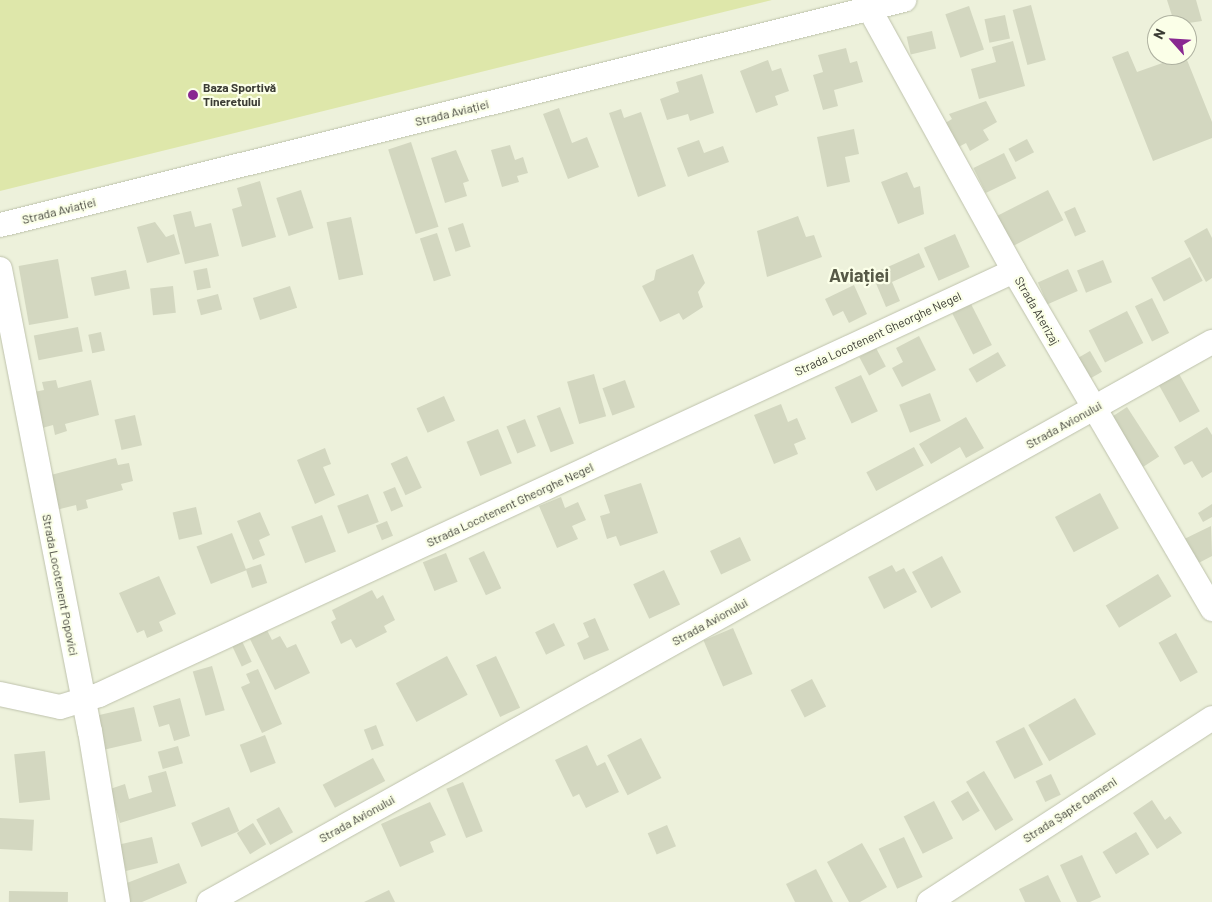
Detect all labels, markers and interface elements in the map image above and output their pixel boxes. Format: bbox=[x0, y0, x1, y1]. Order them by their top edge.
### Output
north arrow bbox=[1147, 15, 1197, 65]
text: N bbox=[1149, 26, 1169, 42]
place label: Baza Sportivă Tineretului bbox=[203, 81, 276, 109]
marker: Baza Sportivă Tineretului bbox=[187, 89, 199, 101]
street label: Strada Aviației bbox=[414, 97, 490, 129]
street label: Strada Aviației bbox=[21, 195, 97, 227]
district label: Aviației bbox=[829, 264, 889, 286]
street label: Strada Aterizaj bbox=[1012, 274, 1062, 348]
street label: Strada Locotenent Gheorghe Negel bbox=[792, 289, 964, 379]
street label: Strada Avionului bbox=[1024, 398, 1104, 452]
street label: Strada Locotenent Gheorghe Negel bbox=[424, 460, 596, 550]
street label: Strada Locotenent Popovici bbox=[39, 513, 81, 657]
street label: Strada Avionului bbox=[670, 595, 750, 649]
street label: Strada Șapte Oameni bbox=[1020, 774, 1120, 846]
street label: Strada Avionului bbox=[317, 792, 397, 846]

